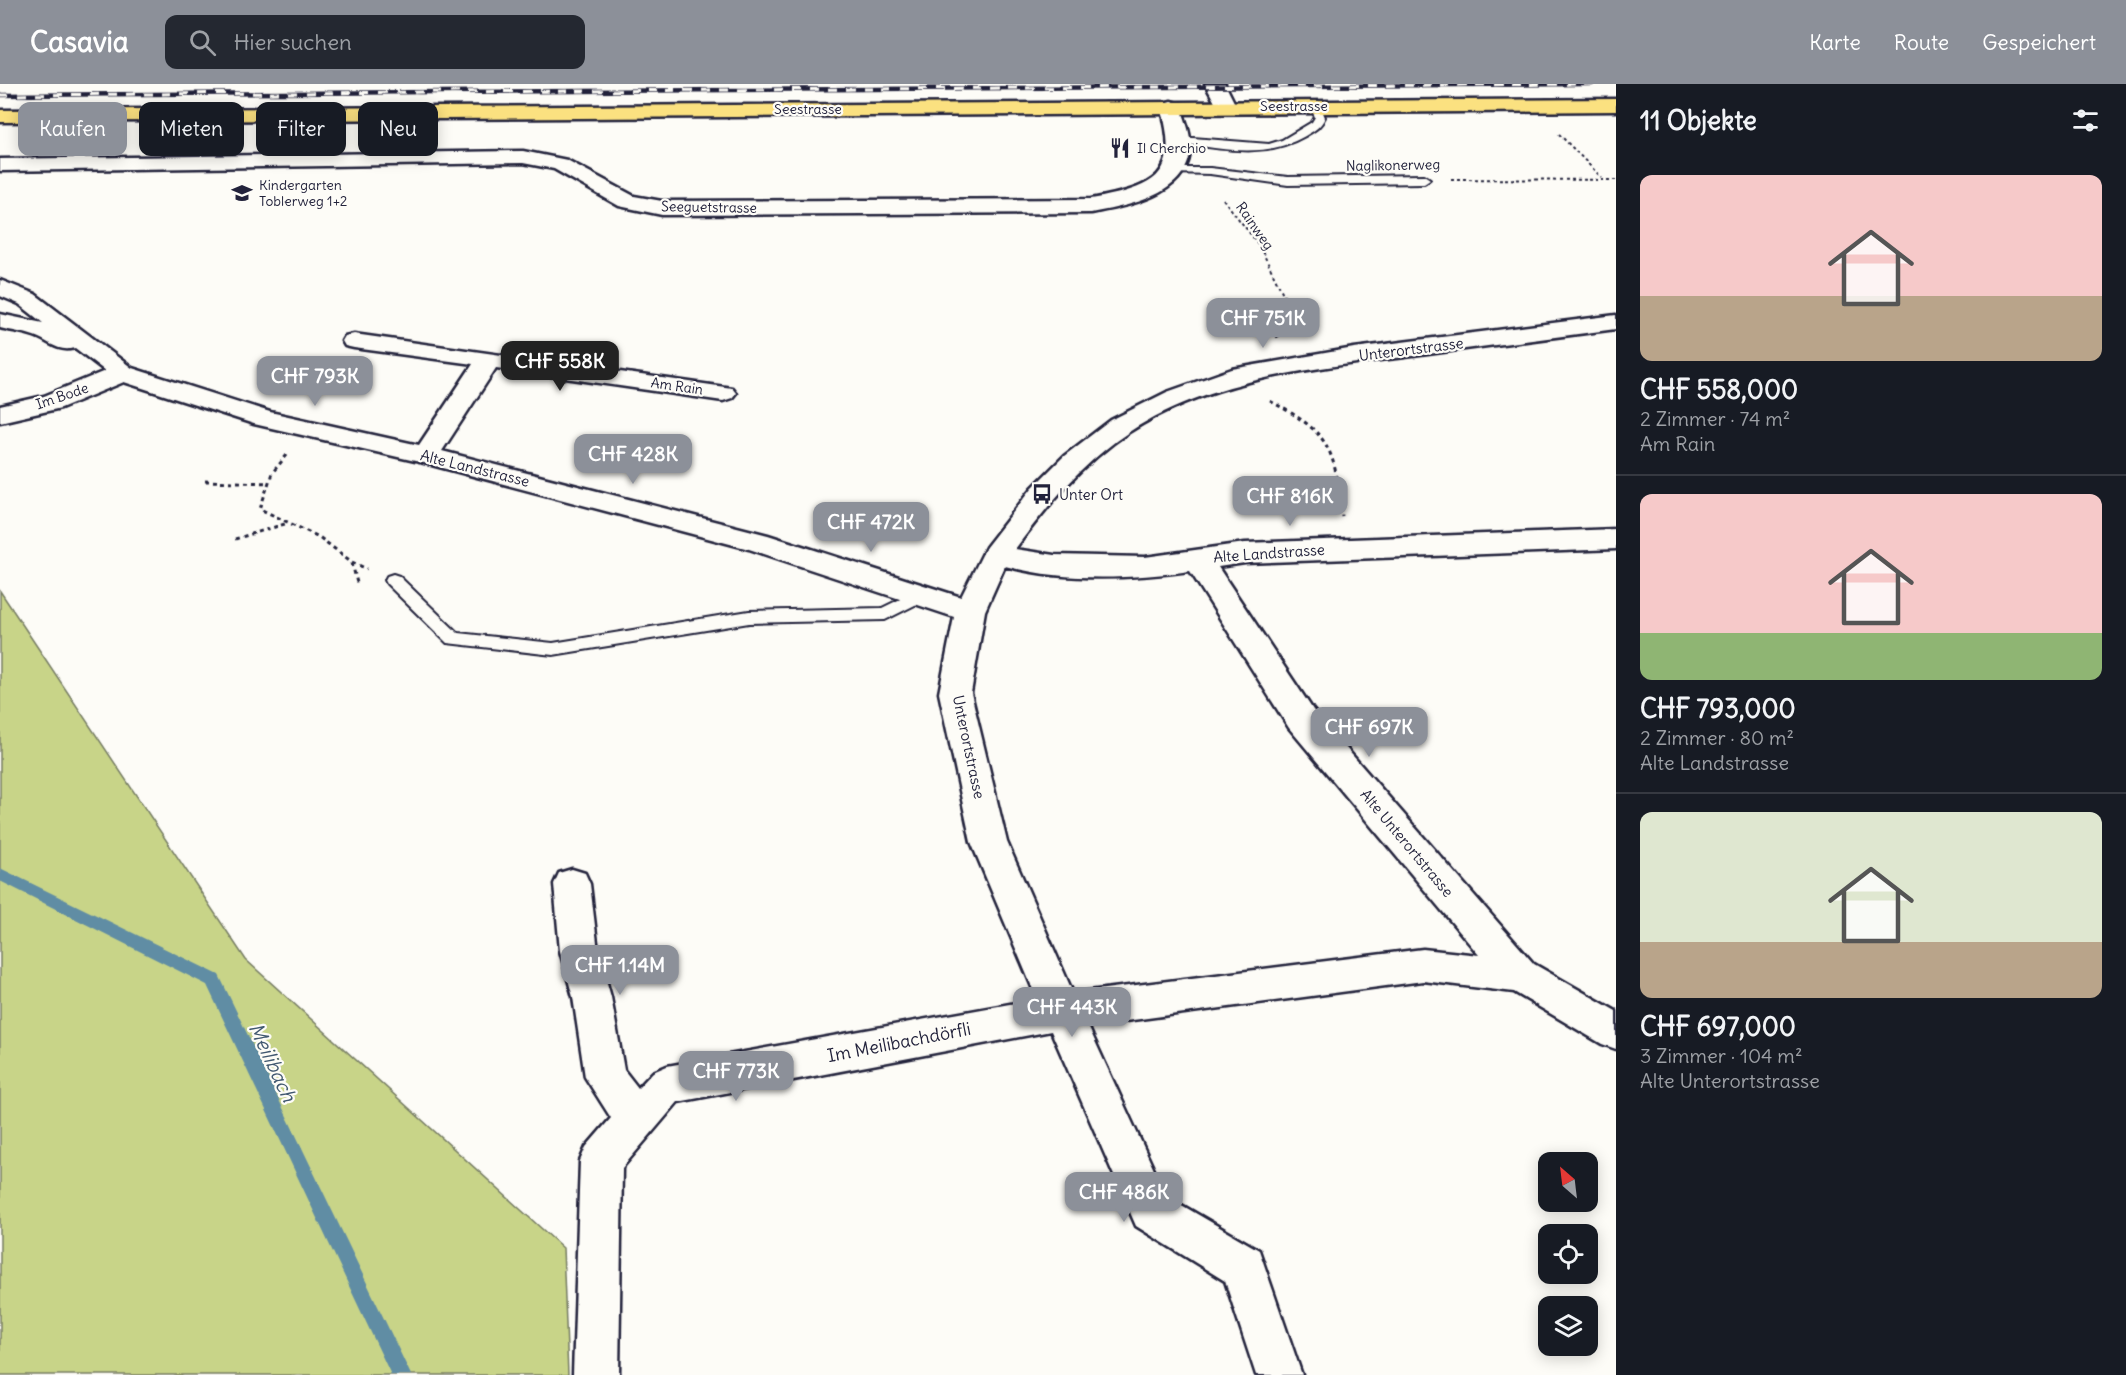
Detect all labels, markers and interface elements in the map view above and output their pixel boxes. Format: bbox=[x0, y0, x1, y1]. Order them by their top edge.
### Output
search box bbox=[165, 15, 585, 69]
text: Casavia bbox=[30, 24, 129, 60]
icon: search bbox=[186, 26, 219, 59]
text: Hier suchen bbox=[234, 28, 352, 56]
text: Karte bbox=[1809, 29, 1861, 56]
text: Route bbox=[1894, 29, 1949, 56]
text: Gespeichert bbox=[1982, 29, 2096, 56]
street label: Seestrasse bbox=[1260, 97, 1328, 115]
street label: Seestrasse bbox=[774, 100, 842, 118]
chip: Kaufen bbox=[18, 102, 127, 156]
chip: Mieten bbox=[139, 102, 244, 156]
chip: Filter bbox=[256, 102, 346, 156]
chip: Neu bbox=[358, 102, 438, 156]
text: 11 Objekte bbox=[1640, 104, 1757, 137]
icon: filters bbox=[2069, 104, 2102, 137]
restaurant icon: Il Cherchio bbox=[1108, 136, 1132, 160]
place label: Il Cherchio bbox=[1137, 139, 1206, 157]
street label: Naglikonerweg bbox=[1346, 155, 1440, 175]
place label: Kindergarten Toblerweg 1+2 bbox=[259, 176, 348, 210]
school or university icon: Kindergarten Toblerweg 1+2 bbox=[230, 181, 254, 205]
street label: Seeguetstrasse bbox=[661, 197, 757, 217]
street label: Rainweg bbox=[1232, 199, 1278, 253]
icon: home bbox=[1817, 214, 1925, 322]
pin: CHF 751K bbox=[1201, 298, 1325, 349]
text: CHF 751K bbox=[1220, 305, 1306, 330]
street label: Unterortstrasse bbox=[1358, 333, 1464, 365]
pin: CHF 558K bbox=[498, 341, 622, 392]
text: CHF 558K bbox=[515, 348, 605, 373]
pin: CHF 793K bbox=[253, 356, 377, 407]
text: CHF 793K bbox=[271, 363, 359, 388]
street label: Am Rain bbox=[650, 373, 704, 399]
text: CHF 558,000 bbox=[1640, 373, 1798, 406]
street label: Im Bode bbox=[33, 379, 91, 413]
text: 2 Zimmer · 74 m² bbox=[1640, 406, 1790, 431]
text: Am Rain bbox=[1640, 431, 1715, 456]
pin: CHF 428K bbox=[571, 434, 695, 485]
text: CHF 428K bbox=[588, 441, 678, 466]
street label: Alte Landstrasse bbox=[418, 445, 532, 491]
pin: CHF 816K bbox=[1228, 476, 1352, 527]
bus stop icon: Unter Ort bbox=[1030, 482, 1054, 506]
text: CHF 816K bbox=[1247, 483, 1333, 508]
place label: Unter Ort bbox=[1059, 485, 1123, 504]
pin: CHF 472K bbox=[809, 502, 933, 553]
text: CHF 472K bbox=[827, 509, 915, 534]
icon: home bbox=[1817, 533, 1925, 641]
street label: Alte Landstrasse bbox=[1213, 540, 1325, 566]
text: CHF 793,000 bbox=[1640, 692, 1796, 725]
street label: Unterortstrasse bbox=[949, 693, 989, 801]
pin: CHF 697K bbox=[1307, 707, 1431, 758]
text: CHF 697K bbox=[1325, 714, 1413, 739]
text: 2 Zimmer · 80 m² bbox=[1640, 725, 1794, 750]
text: Alte Landstrasse bbox=[1640, 750, 1789, 775]
street label: Alte Unterortstrasse bbox=[1356, 785, 1458, 901]
icon: home bbox=[1817, 851, 1925, 959]
pin: CHF 1.14M bbox=[551, 945, 689, 996]
text: CHF 1.14M bbox=[575, 952, 665, 977]
pin: CHF 443K bbox=[1010, 987, 1134, 1038]
text: CHF 443K bbox=[1027, 994, 1117, 1019]
text: CHF 697,000 bbox=[1640, 1010, 1796, 1043]
street label: Im Meilibachdörfli bbox=[825, 1017, 973, 1067]
water label: Meilibach bbox=[244, 1018, 302, 1106]
text: 3 Zimmer · 104 m² bbox=[1640, 1043, 1802, 1068]
pin: CHF 773K bbox=[674, 1051, 798, 1102]
text: CHF 773K bbox=[693, 1058, 779, 1083]
text: Alte Unterortstrasse bbox=[1640, 1068, 1820, 1093]
north arrow bbox=[1538, 1152, 1598, 1212]
map controls bbox=[1538, 1152, 1598, 1356]
pin: CHF 486K bbox=[1062, 1172, 1186, 1223]
text: CHF 486K bbox=[1079, 1179, 1169, 1204]
button: locate bbox=[1538, 1224, 1598, 1284]
button: layers bbox=[1538, 1296, 1598, 1356]

